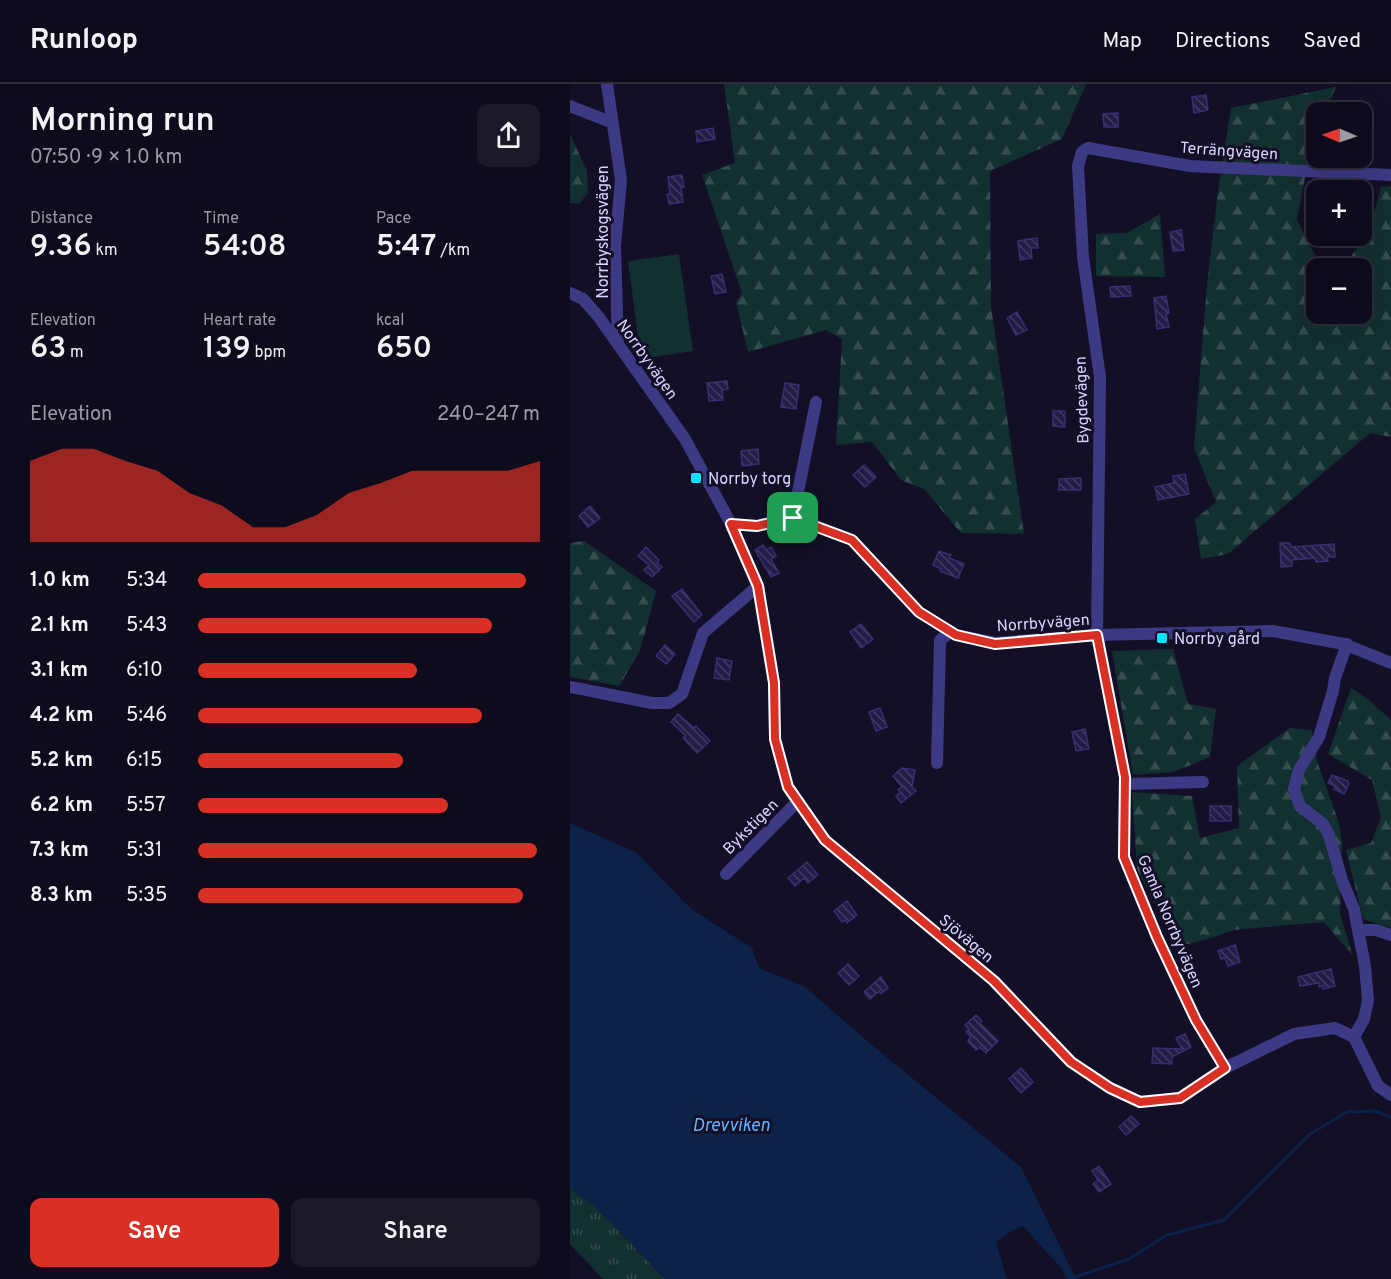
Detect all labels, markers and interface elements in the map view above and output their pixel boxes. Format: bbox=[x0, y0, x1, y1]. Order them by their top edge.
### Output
text: Runloop bbox=[30, 23, 138, 59]
text: Map bbox=[1102, 28, 1142, 55]
text: Directions bbox=[1175, 28, 1270, 55]
text: Saved bbox=[1303, 28, 1361, 55]
text: Morning run bbox=[30, 101, 215, 143]
north arrow bbox=[1306, 102, 1372, 168]
map controls bbox=[1306, 102, 1372, 324]
button: share bbox=[477, 104, 540, 167]
street label: Terrängvägen bbox=[1179, 139, 1279, 165]
text: 07:50 · 9 × 1.0 km bbox=[30, 145, 182, 171]
street label: Norrbyskogsvägen bbox=[594, 165, 614, 299]
button: + bbox=[1306, 180, 1372, 246]
text: Distance bbox=[30, 209, 93, 229]
text: Time bbox=[203, 209, 239, 229]
text: Pace bbox=[376, 209, 411, 229]
text: 9.36 bbox=[30, 229, 92, 266]
text: 54:08 bbox=[203, 229, 286, 266]
text: 5:47 bbox=[376, 229, 436, 266]
text: km bbox=[92, 241, 118, 261]
text: /km bbox=[436, 241, 470, 261]
button: − bbox=[1306, 258, 1372, 324]
text: Elevation bbox=[30, 311, 96, 331]
text: Heart rate bbox=[203, 311, 276, 331]
text: kcal bbox=[376, 311, 404, 331]
street label: Norrbyvägen bbox=[611, 316, 681, 404]
text: 63 bbox=[30, 331, 66, 368]
text: 139 bbox=[203, 331, 251, 368]
text: 650 bbox=[376, 331, 432, 368]
text: m bbox=[66, 343, 84, 363]
text: bpm bbox=[251, 343, 286, 363]
street label: Bygdevägen bbox=[1071, 356, 1095, 444]
text: Elevation bbox=[30, 402, 112, 428]
text: 240–247 m bbox=[437, 402, 540, 428]
place label: Norrby torg bbox=[708, 470, 791, 490]
marker: Norrby torg bbox=[689, 471, 703, 485]
pin bbox=[767, 492, 818, 543]
icon: arrive bbox=[776, 501, 809, 534]
text: 1.0 km bbox=[30, 568, 90, 594]
text: 5:34 bbox=[126, 568, 167, 594]
street label: Norrbyvägen bbox=[996, 611, 1090, 637]
text: 2.1 km bbox=[30, 613, 89, 639]
text: 5:43 bbox=[126, 613, 167, 639]
place label: Norrby gård bbox=[1174, 630, 1260, 650]
marker: Norrby gård bbox=[1155, 631, 1169, 645]
text: 3.1 km bbox=[30, 658, 88, 684]
text: 6:10 bbox=[126, 658, 163, 684]
text: 4.2 km bbox=[30, 703, 94, 729]
text: 5:46 bbox=[126, 703, 167, 729]
text: 5.2 km bbox=[30, 748, 93, 774]
text: 6:15 bbox=[126, 748, 162, 774]
text: 6.2 km bbox=[30, 793, 93, 819]
text: 5:57 bbox=[126, 793, 166, 819]
street label: Bykstigen bbox=[719, 795, 783, 859]
text: 7.3 km bbox=[30, 838, 89, 864]
text: 5:31 bbox=[126, 838, 162, 864]
street label: Gamla Norrbyvägen bbox=[1132, 852, 1206, 991]
text: 8.3 km bbox=[30, 883, 93, 909]
text: 5:35 bbox=[126, 883, 167, 909]
street label: Sjövägen bbox=[934, 911, 997, 968]
water label: Drevviken bbox=[692, 1115, 770, 1138]
button: Save bbox=[30, 1198, 279, 1267]
button: Share bbox=[291, 1198, 540, 1267]

